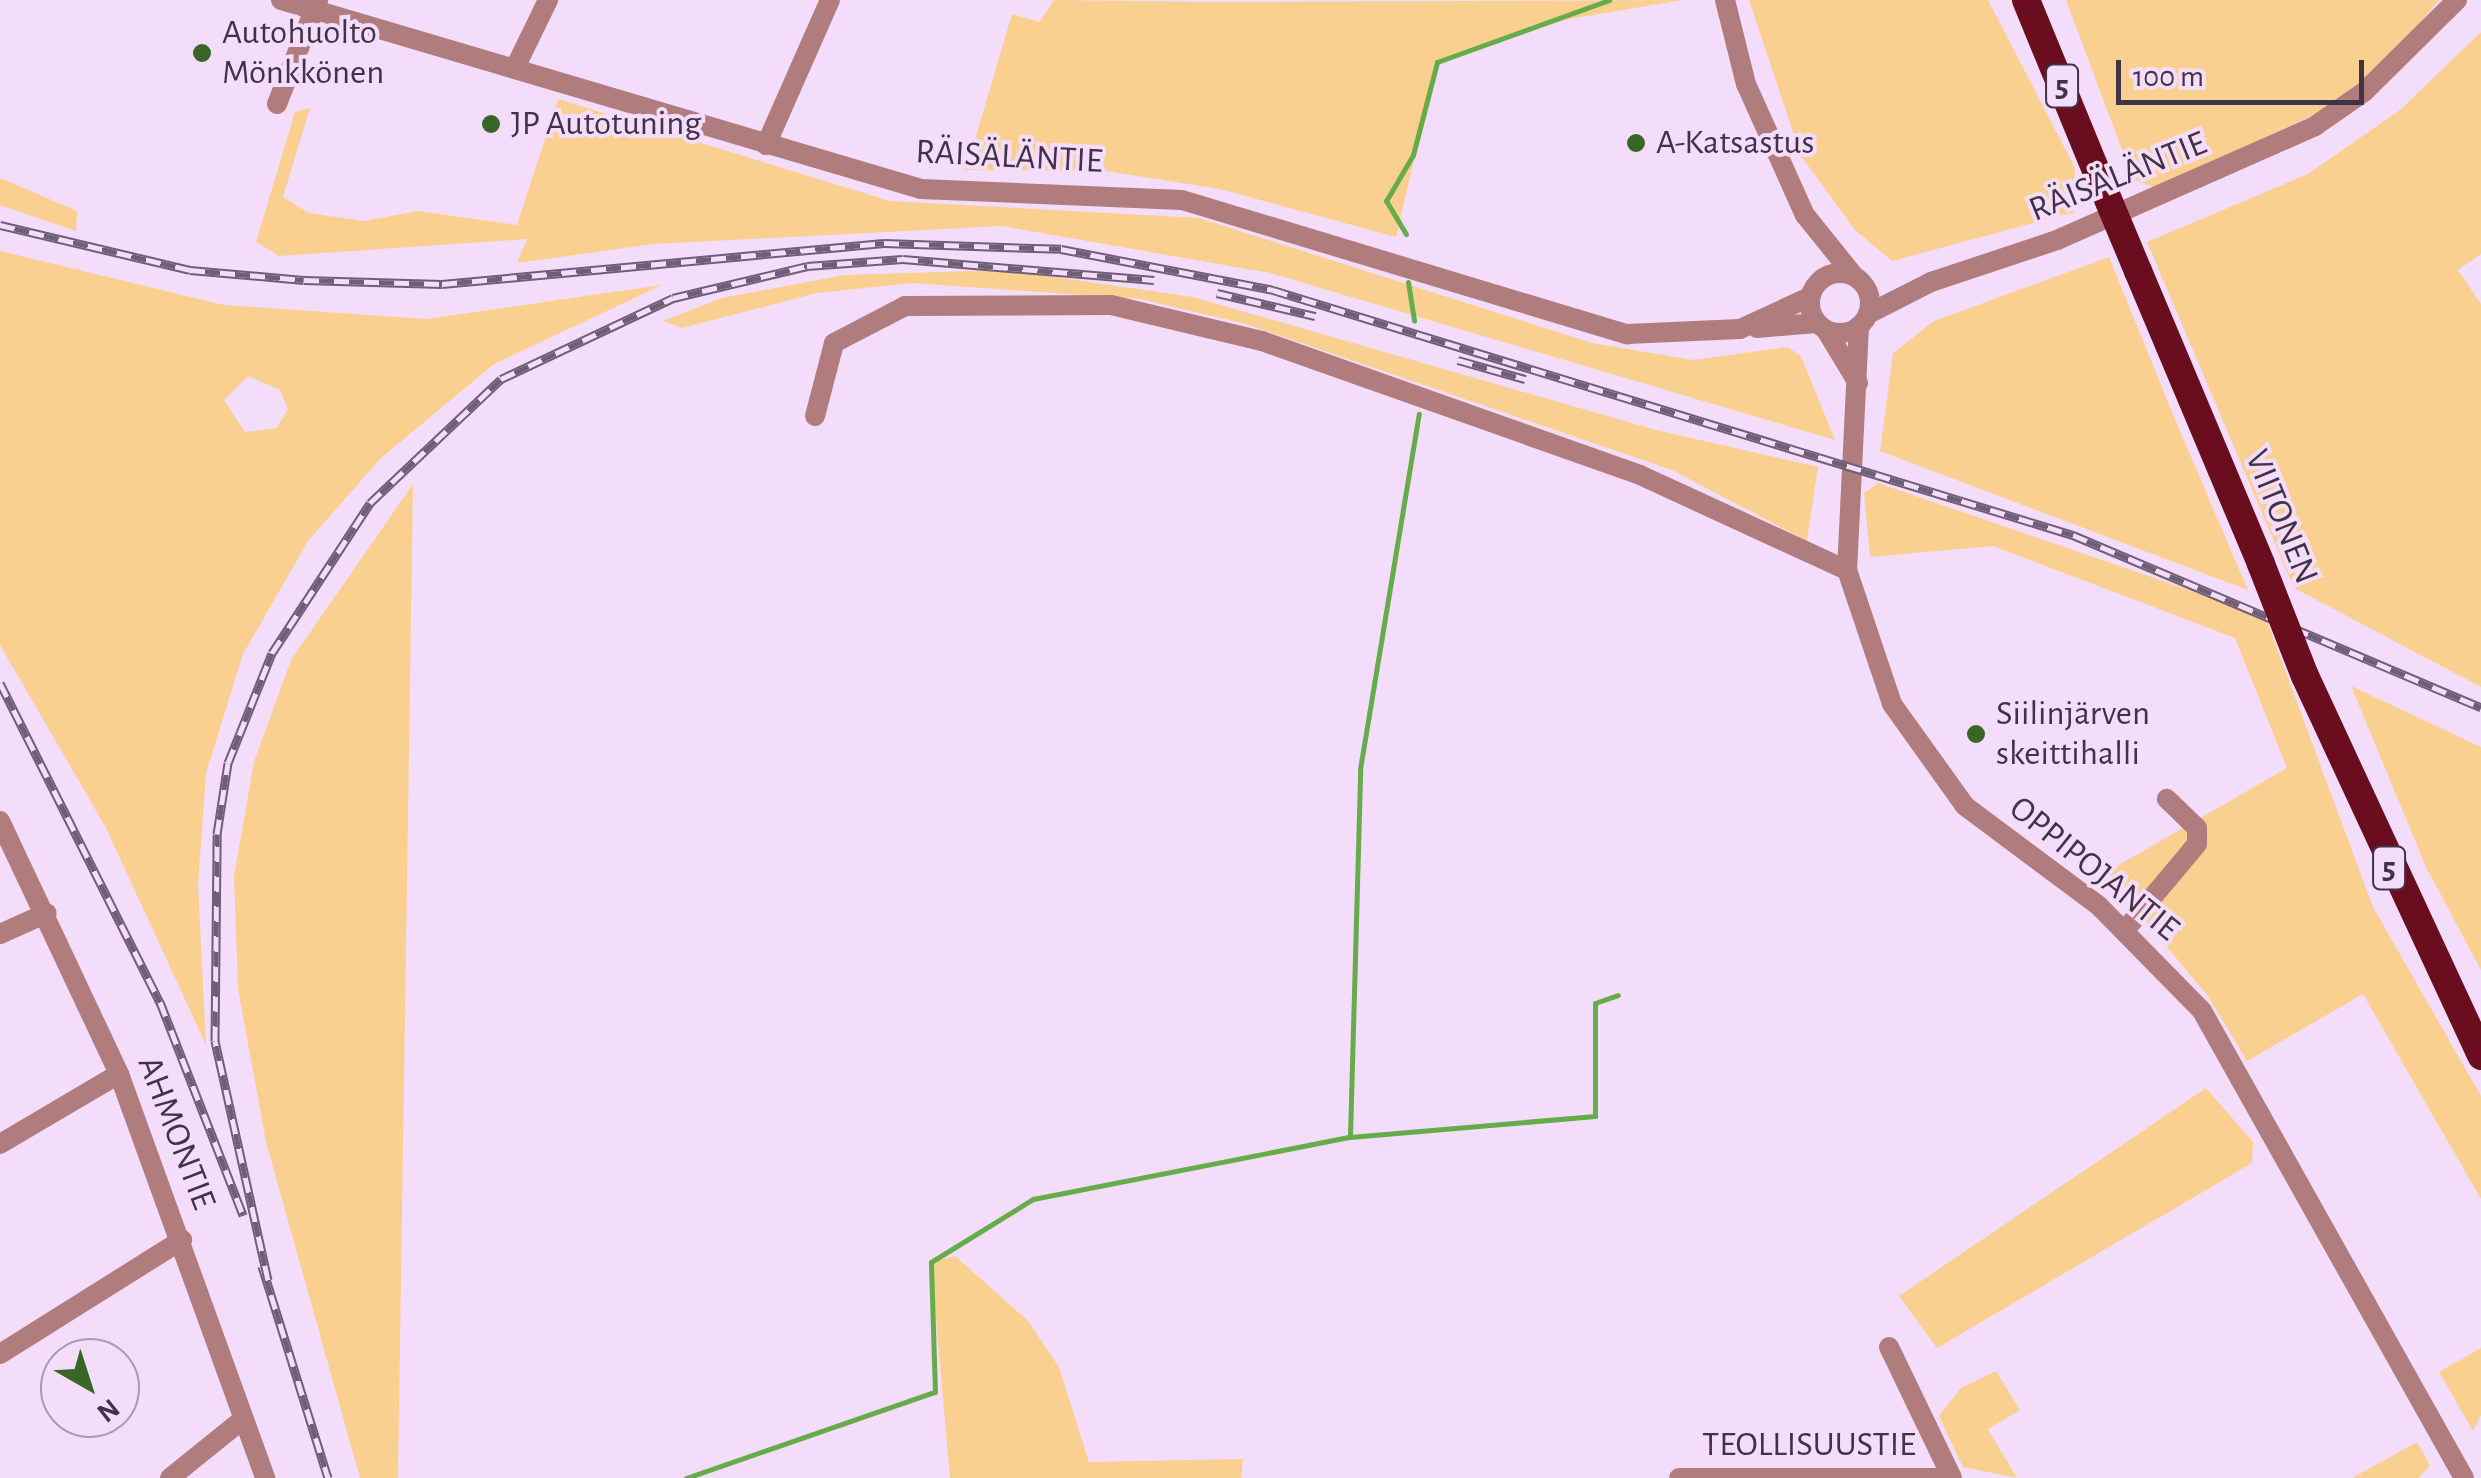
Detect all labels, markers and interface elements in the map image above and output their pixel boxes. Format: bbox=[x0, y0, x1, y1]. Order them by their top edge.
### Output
place label: Autohuolto Mönkkönen bbox=[222, 12, 384, 94]
scale bar bbox=[2121, 40, 2368, 102]
marker: Autohuolto Mönkkönen bbox=[191, 42, 213, 64]
road number: 5 bbox=[2044, 59, 2080, 113]
text: 100 m bbox=[2133, 62, 2204, 92]
place label: JP Autotuning bbox=[511, 103, 701, 145]
marker: JP Autotuning bbox=[480, 113, 502, 135]
place label: A-Katsastus bbox=[1656, 122, 1814, 164]
street label: RÄISÄLÄNTIE bbox=[2023, 122, 2213, 232]
street label: RÄISÄLÄNTIE bbox=[914, 131, 1104, 183]
marker: A-Katsastus bbox=[1625, 132, 1647, 154]
street label: VIITONEN bbox=[2235, 444, 2327, 590]
place label: Siilinjärven skeittihalli bbox=[1996, 693, 2150, 775]
marker: Siilinjärven skeittihalli bbox=[1965, 723, 1987, 745]
street label: OPPIPOJANTIE bbox=[2001, 788, 2187, 950]
road number: 5 bbox=[2372, 841, 2406, 895]
street label: AHMONTIE bbox=[128, 1050, 224, 1216]
north arrow bbox=[40, 1338, 140, 1438]
text: N bbox=[91, 1393, 124, 1427]
street label: TEOLLISUUSTIE bbox=[1702, 1424, 1916, 1466]

